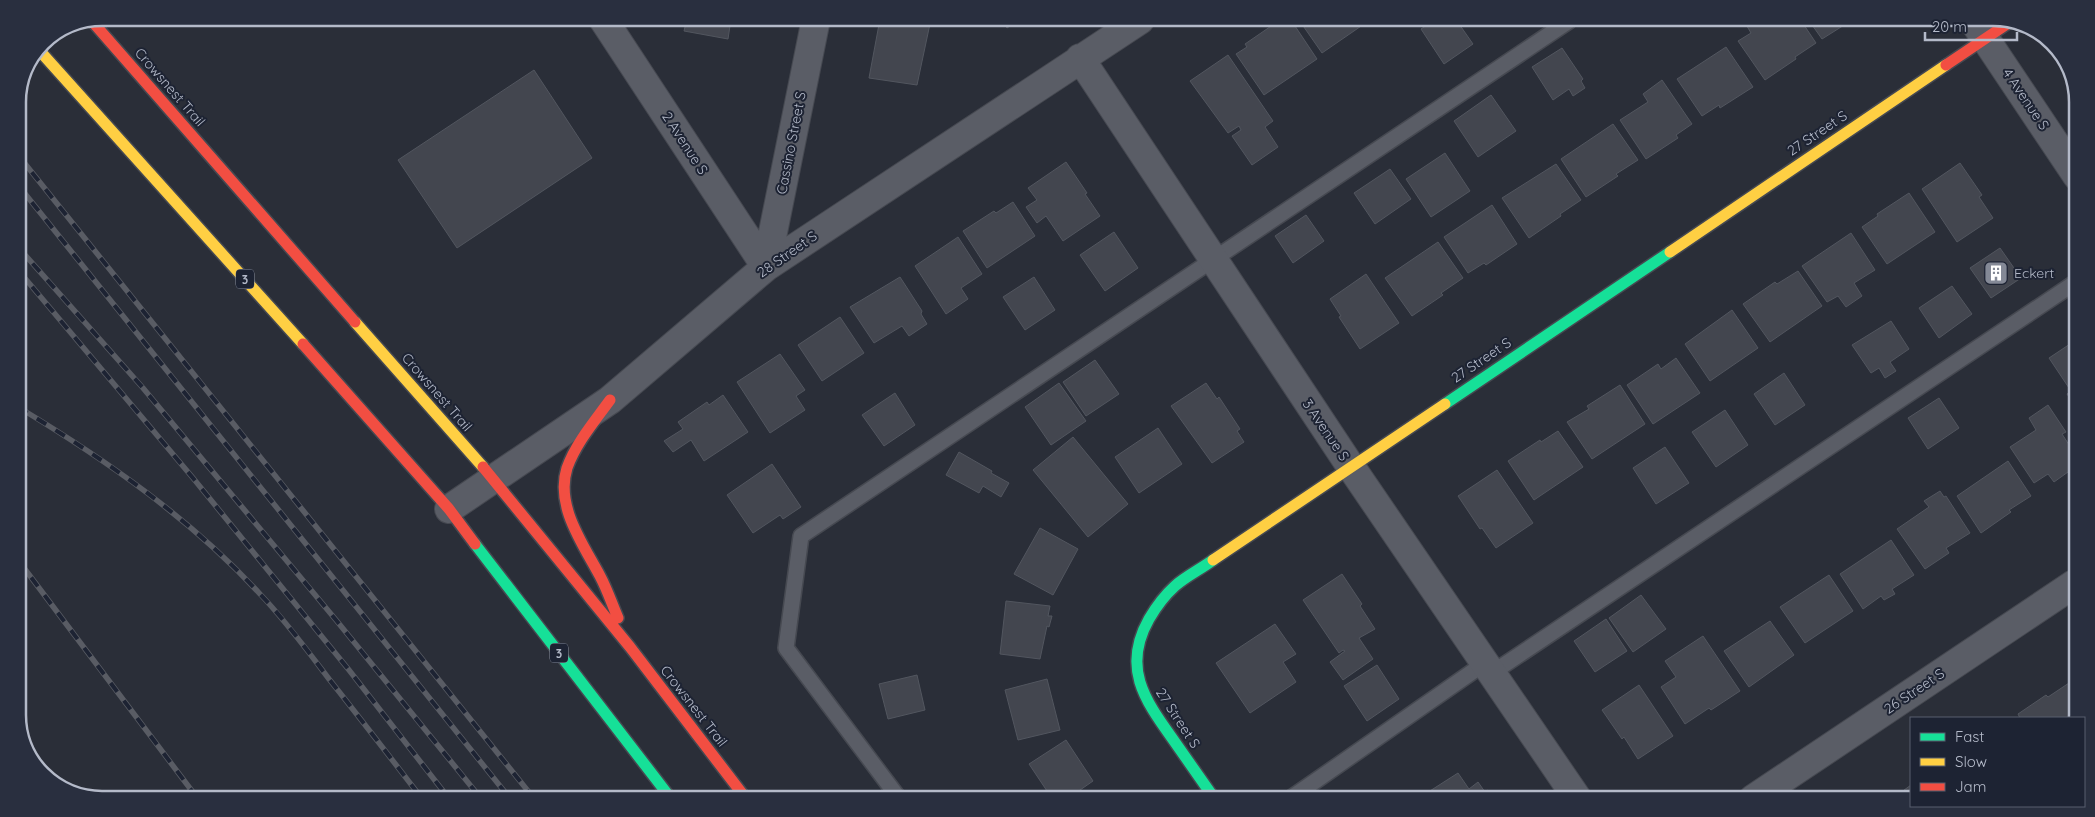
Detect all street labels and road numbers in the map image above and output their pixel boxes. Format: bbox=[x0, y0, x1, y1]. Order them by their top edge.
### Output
street label: Crowsnest Trail bbox=[131, 44, 209, 130]
street label: 4 Avenue S bbox=[1999, 65, 2053, 133]
street label: Cassino Street S bbox=[772, 90, 810, 196]
street label: 27 Street S bbox=[1784, 106, 1851, 160]
street label: 2 Avenue S bbox=[658, 108, 712, 178]
street label: 28 Street S bbox=[754, 227, 821, 281]
road number: 3 bbox=[236, 270, 254, 288]
street label: 27 Street S bbox=[1448, 333, 1515, 387]
street label: Crowsnest Trail bbox=[398, 349, 476, 435]
street label: 3 Avenue S bbox=[1299, 396, 1353, 464]
road number: 3 bbox=[550, 644, 568, 662]
street label: Crowsnest Trail bbox=[657, 662, 731, 750]
street label: 26 Street S bbox=[1880, 664, 1948, 718]
street label: 27 Street S bbox=[1152, 684, 1204, 752]

